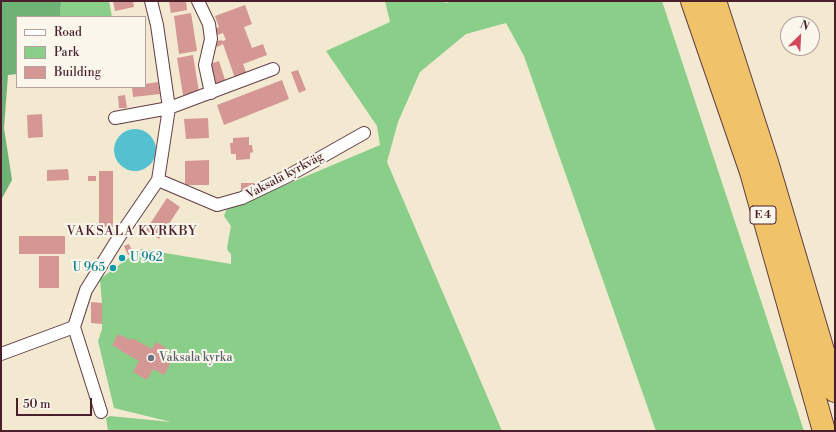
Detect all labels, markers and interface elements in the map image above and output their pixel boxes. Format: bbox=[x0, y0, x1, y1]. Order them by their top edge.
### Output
legend bbox=[16, 16, 146, 88]
north arrow bbox=[780, 16, 820, 56]
text: N bbox=[798, 18, 811, 34]
text: Road bbox=[54, 25, 82, 40]
text: Park bbox=[54, 45, 79, 60]
text: Building bbox=[54, 65, 101, 80]
street label: Vaksala kyrkväg bbox=[244, 150, 326, 202]
road number: E 4 bbox=[750, 206, 776, 224]
district label: VAKSALA KYRKBY bbox=[66, 224, 198, 240]
place label: U 962 bbox=[130, 251, 163, 265]
marker: U 962 bbox=[117, 253, 127, 263]
place label: U 965 bbox=[73, 261, 105, 275]
marker: U 965 bbox=[108, 263, 118, 273]
place label: Vaksala kyrka bbox=[159, 351, 233, 365]
marker: Vaksala kyrka bbox=[146, 353, 156, 363]
scale bar bbox=[18, 390, 94, 416]
text: 50 m bbox=[23, 397, 51, 412]

